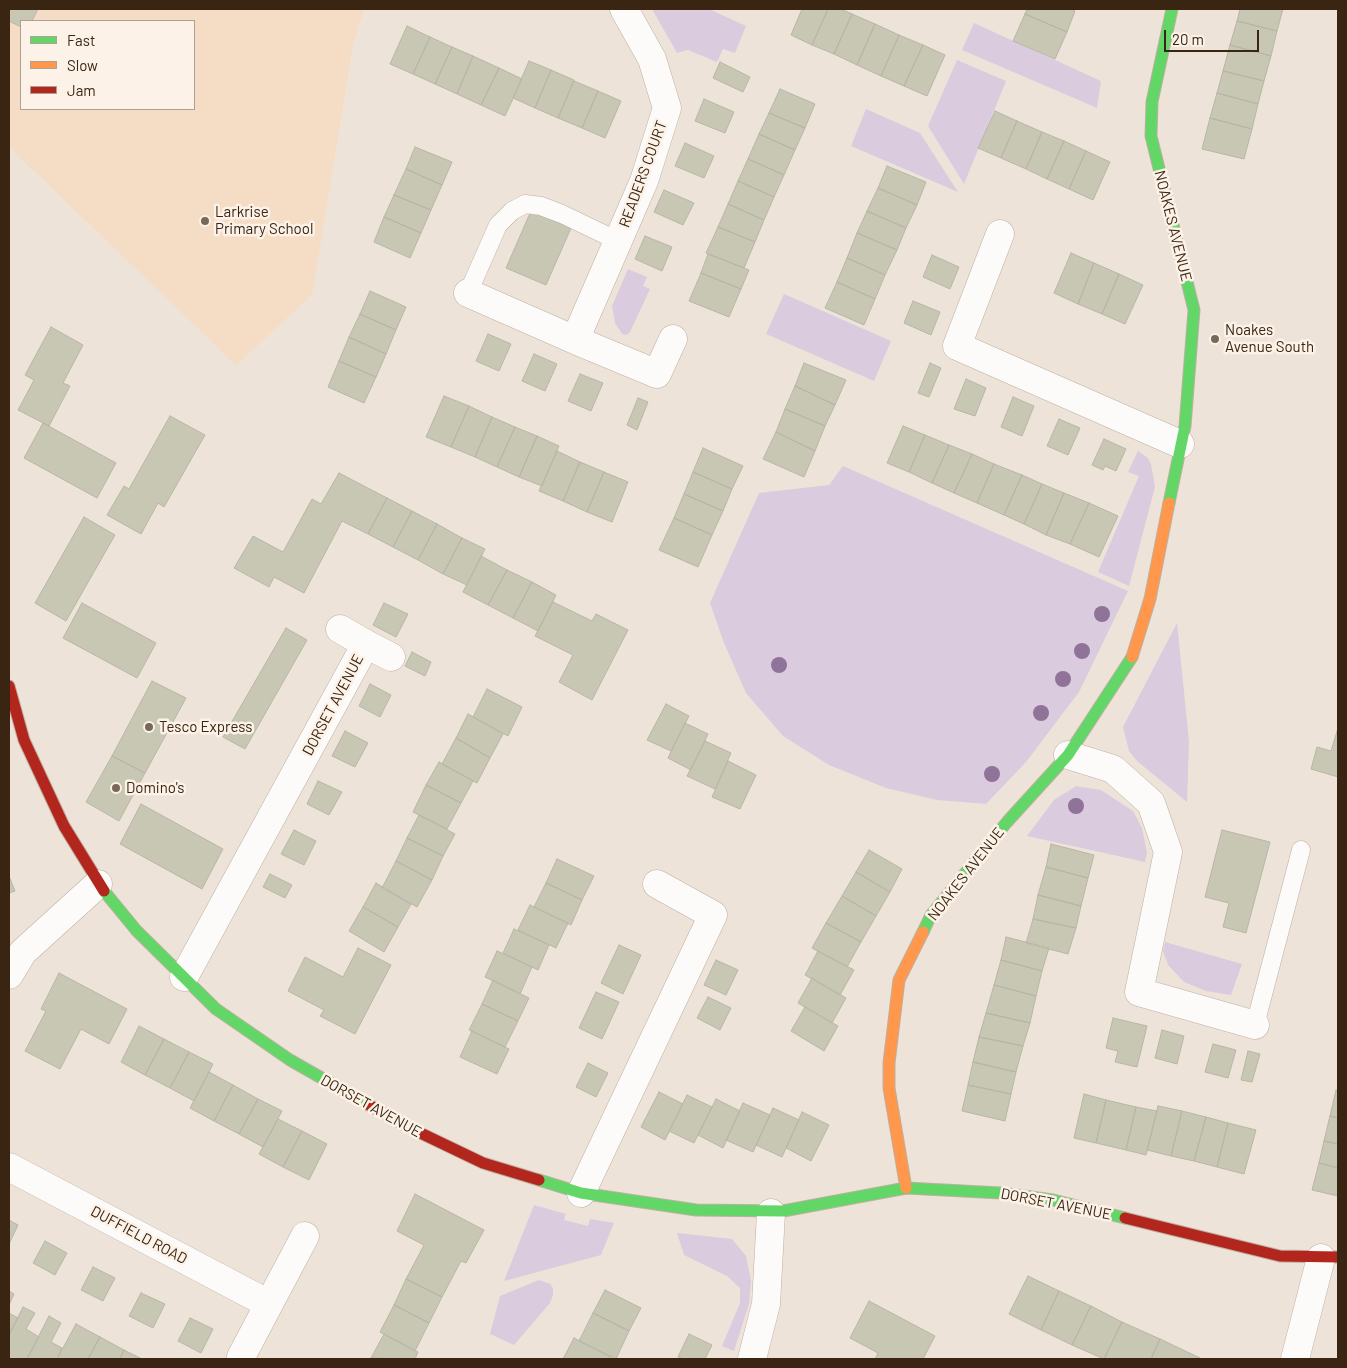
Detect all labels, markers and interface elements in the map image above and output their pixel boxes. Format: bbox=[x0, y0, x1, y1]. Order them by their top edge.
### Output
legend bbox=[20, 20, 195, 110]
scale bar bbox=[1167, 20, 1262, 52]
text: 20 m bbox=[1172, 30, 1204, 48]
text: Fast bbox=[67, 31, 95, 49]
text: Slow bbox=[67, 56, 98, 74]
text: Jam bbox=[67, 81, 96, 99]
street label: READERS COURT bbox=[615, 118, 671, 230]
street label: NOAKES AVENUE bbox=[1151, 169, 1195, 283]
place label: Larkrise Primary School bbox=[215, 203, 313, 238]
marker: Larkrise Primary School bbox=[199, 215, 211, 227]
place label: Noakes Avenue South bbox=[1225, 321, 1314, 356]
marker: Noakes Avenue South bbox=[1209, 333, 1221, 345]
street label: DORSET AVENUE bbox=[299, 651, 367, 759]
place label: Tesco Express bbox=[159, 718, 252, 736]
marker: Tesco Express bbox=[143, 721, 155, 733]
place label: Domino's bbox=[126, 779, 184, 797]
marker: Domino's bbox=[110, 782, 122, 794]
street label: NOAKES AVENUE bbox=[924, 824, 1008, 924]
street label: DORSET AVENUE bbox=[318, 1071, 424, 1141]
street label: DORSET AVENUE bbox=[999, 1184, 1113, 1224]
street label: DUFFIELD ROAD bbox=[88, 1202, 190, 1268]

